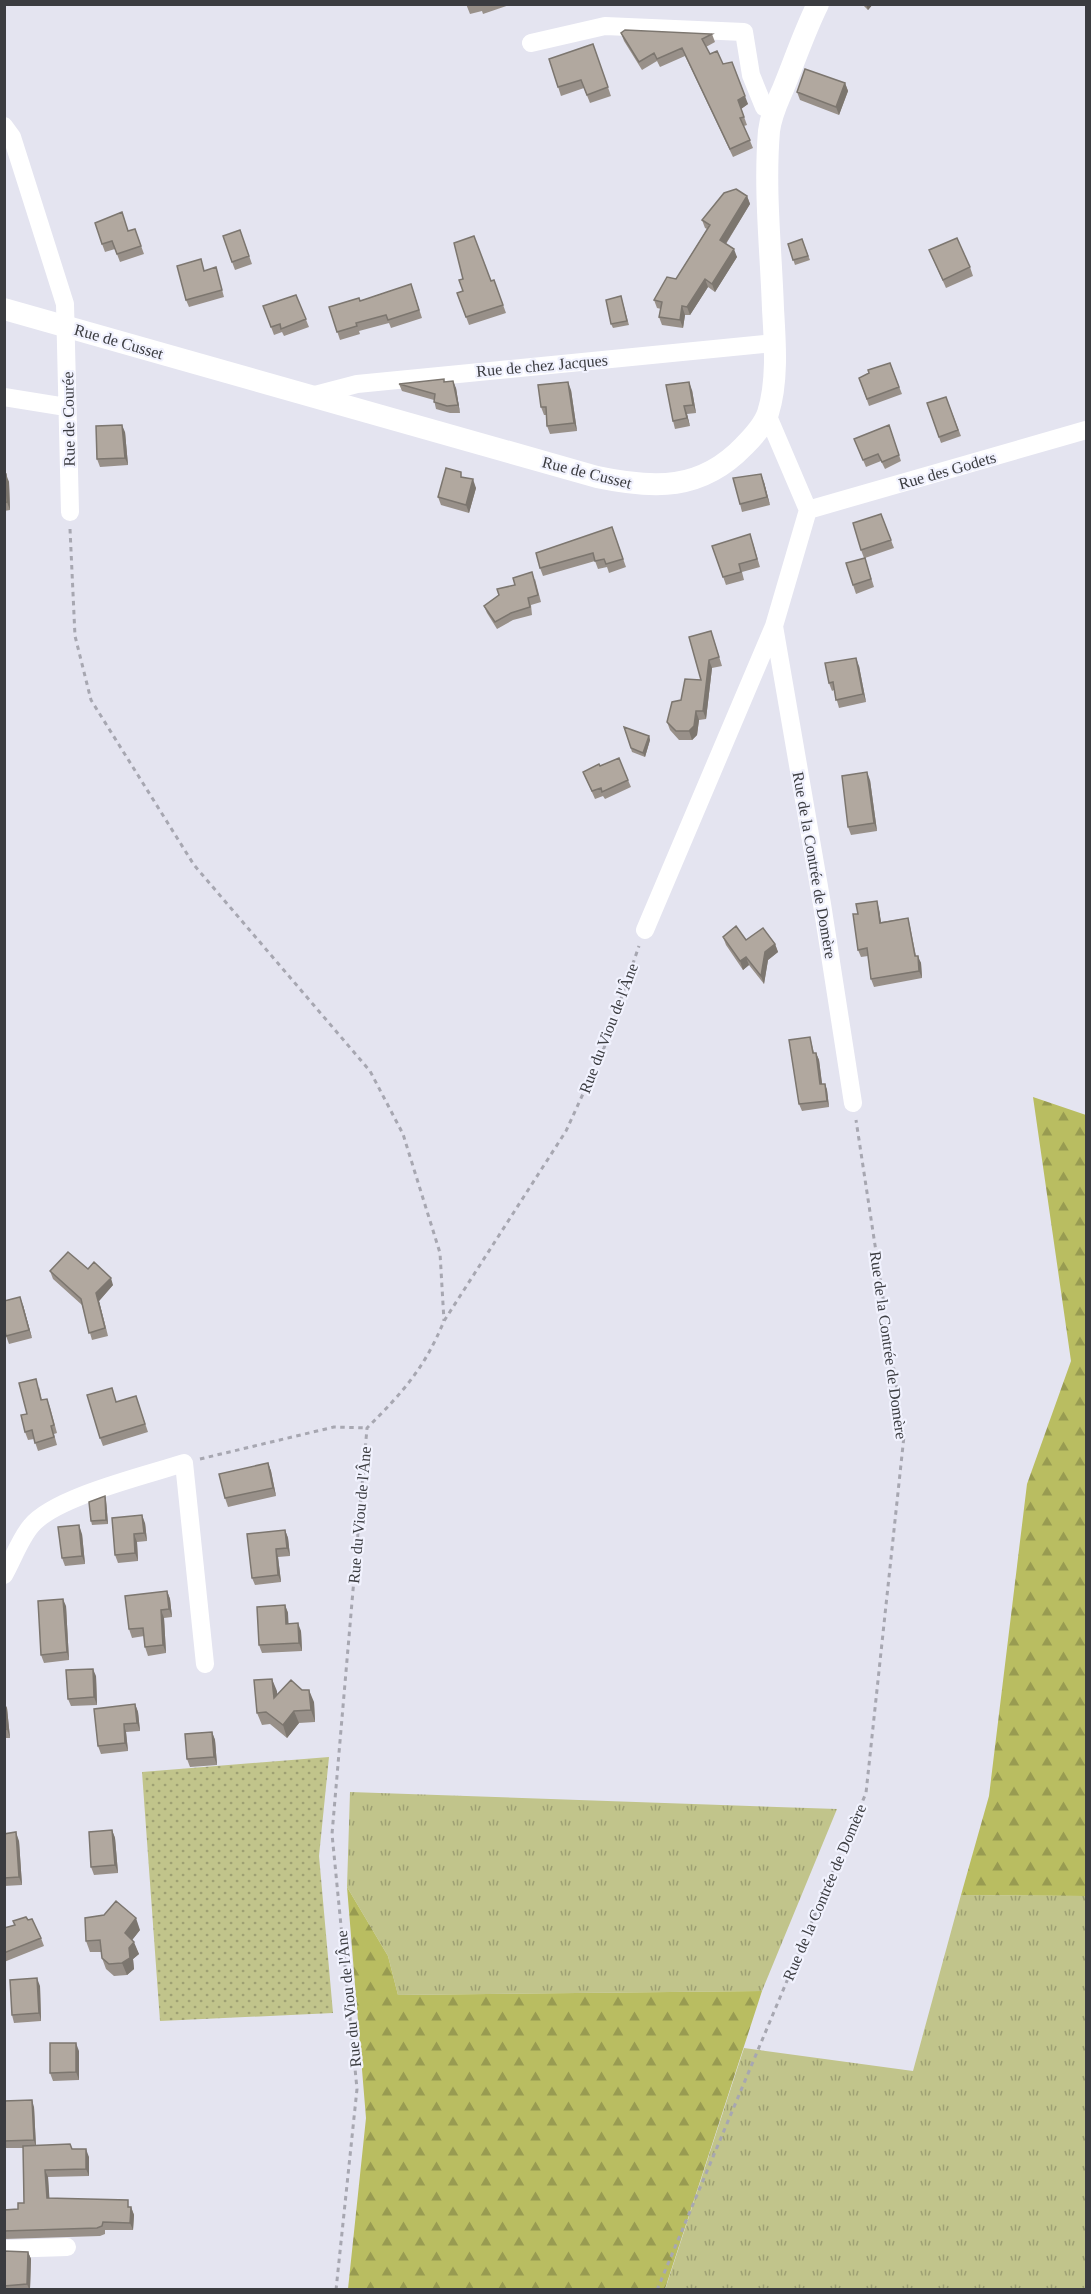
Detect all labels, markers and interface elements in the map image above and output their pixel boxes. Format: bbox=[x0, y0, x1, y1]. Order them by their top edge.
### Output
street label: Rue de Cusset bbox=[73, 321, 166, 362]
street label: Rue de chez Jacques bbox=[476, 351, 609, 381]
street label: Rue de Courée bbox=[59, 371, 78, 467]
street label: Rue des Godets bbox=[897, 448, 998, 492]
street label: Rue de Cusset bbox=[540, 453, 634, 492]
street label: Rue de la Contrée de Domère bbox=[790, 770, 839, 960]
street label: Rue du Viou de l'Âne bbox=[575, 961, 641, 1095]
street label: Rue de la Contrée de Domère bbox=[867, 1250, 910, 1440]
street label: Rue du Viou de l'Âne bbox=[344, 1446, 374, 1584]
street label: Rue de la Contrée de Domère bbox=[780, 1802, 869, 1983]
street label: Rue du Viou de l'Âne bbox=[332, 1930, 364, 2068]

